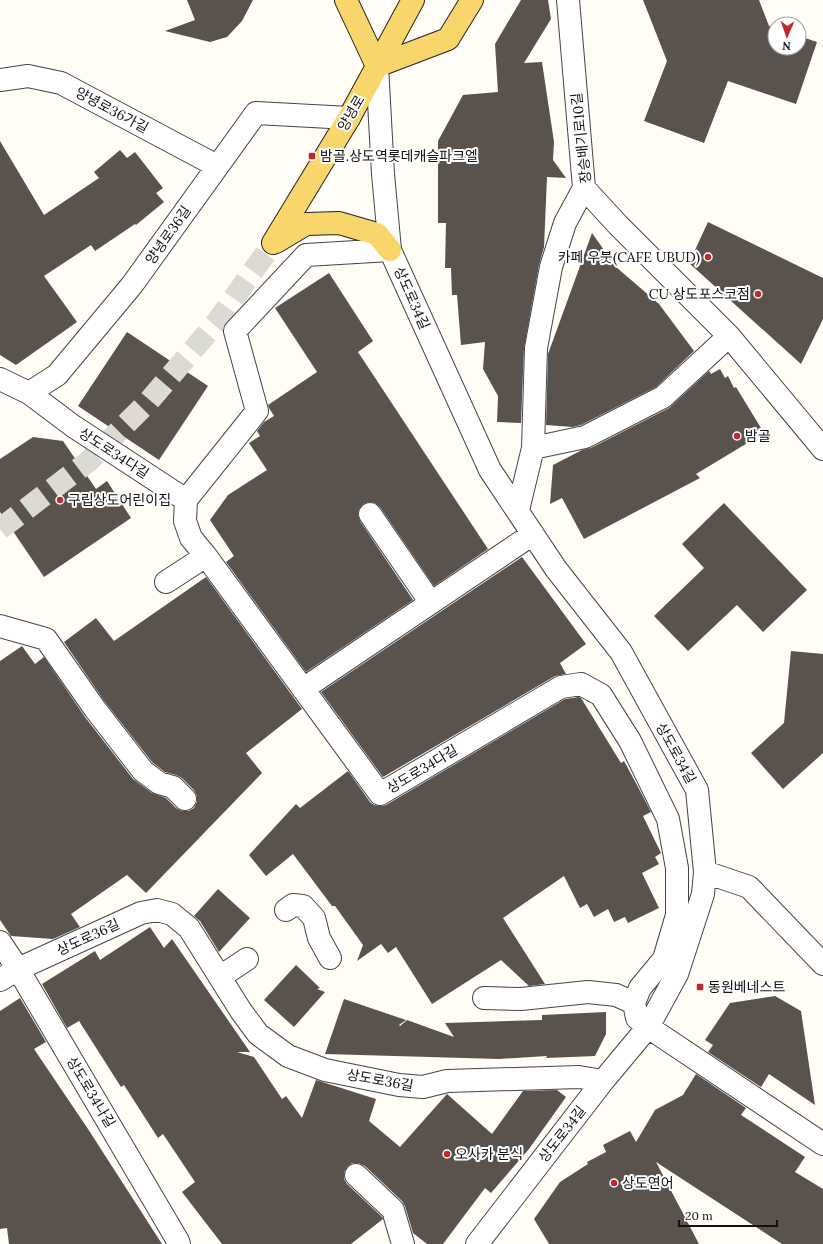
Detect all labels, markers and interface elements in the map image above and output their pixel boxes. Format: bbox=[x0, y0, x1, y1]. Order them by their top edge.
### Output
north arrow bbox=[767, 16, 807, 56]
text: N bbox=[782, 39, 791, 53]
street label: 양녕로36가길 bbox=[72, 83, 152, 137]
street label: 양녕로 bbox=[334, 92, 369, 134]
street label: 장승배기로10길 bbox=[567, 92, 595, 184]
place label: 밤골.상도역롯데캐슬파크엘 bbox=[320, 147, 478, 165]
marker: 밤골.상도역롯데캐슬파크엘 bbox=[307, 151, 317, 161]
street label: 양녕로36길 bbox=[141, 202, 195, 268]
place label: 카페 우붓(CAFE UBUD) bbox=[558, 248, 700, 266]
marker: 카페 우붓(CAFE UBUD) bbox=[703, 252, 713, 262]
street label: 상도로34길 bbox=[390, 264, 434, 332]
place label: CU 상도포스코점 bbox=[649, 285, 750, 303]
marker: CU 상도포스코점 bbox=[753, 289, 763, 299]
street label: 상도로34다길 bbox=[76, 424, 152, 482]
place label: 밤골 bbox=[745, 427, 771, 445]
marker: 밤골 bbox=[732, 431, 742, 441]
place label: 구립상도어린이집 bbox=[68, 491, 171, 509]
marker: 구립상도어린이집 bbox=[55, 495, 65, 505]
street label: 상도로34길 bbox=[652, 719, 700, 787]
street label: 상도로34다길 bbox=[383, 741, 461, 797]
street label: 상도로36길 bbox=[54, 915, 122, 959]
place label: 동원베네스트 bbox=[708, 978, 785, 996]
marker: 동원베네스트 bbox=[695, 982, 705, 992]
street label: 상도로34나길 bbox=[63, 1053, 119, 1131]
street label: 상도로36길 bbox=[345, 1065, 415, 1095]
street label: 상도로34길 bbox=[534, 1102, 590, 1166]
place label: 오사카 분식 bbox=[455, 1145, 523, 1163]
marker: 오사카 분식 bbox=[442, 1149, 452, 1159]
place label: 상도연어 bbox=[622, 1174, 674, 1192]
marker: 상도연어 bbox=[609, 1178, 619, 1188]
scale bar bbox=[679, 1202, 777, 1228]
text: 20 m bbox=[685, 1208, 713, 1223]

